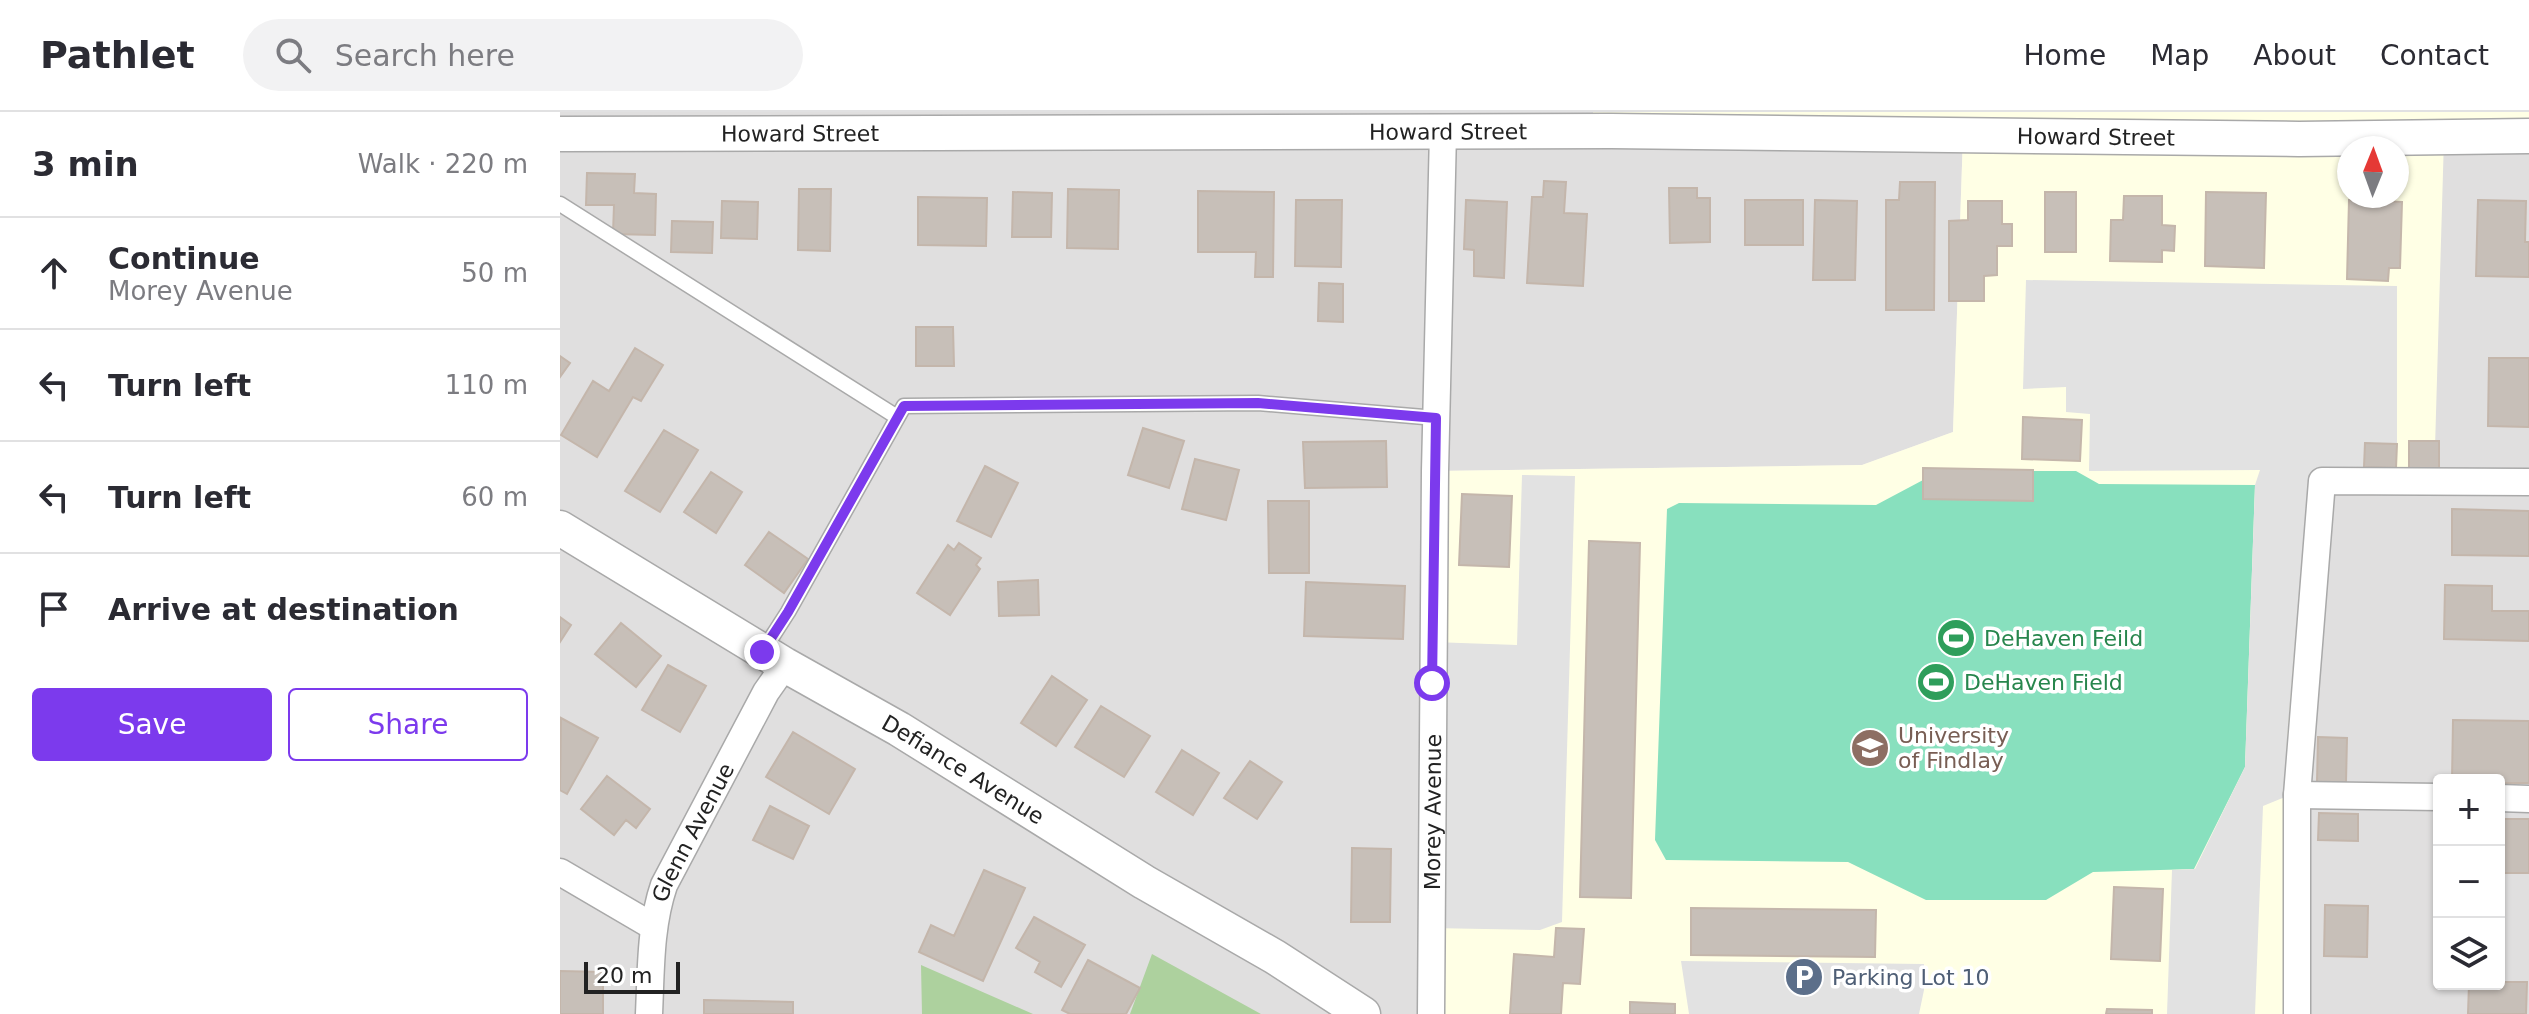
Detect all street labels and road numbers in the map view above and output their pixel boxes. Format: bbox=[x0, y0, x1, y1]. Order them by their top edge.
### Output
street label: Howard Street bbox=[1369, 119, 1527, 144]
street label: Howard Street bbox=[721, 121, 879, 146]
street label: Howard Street bbox=[2017, 123, 2175, 150]
street label: Defiance Avenue bbox=[878, 710, 1049, 829]
street label: Morey Avenue bbox=[1419, 734, 1446, 890]
street label: Glenn Avenue bbox=[647, 759, 739, 905]

